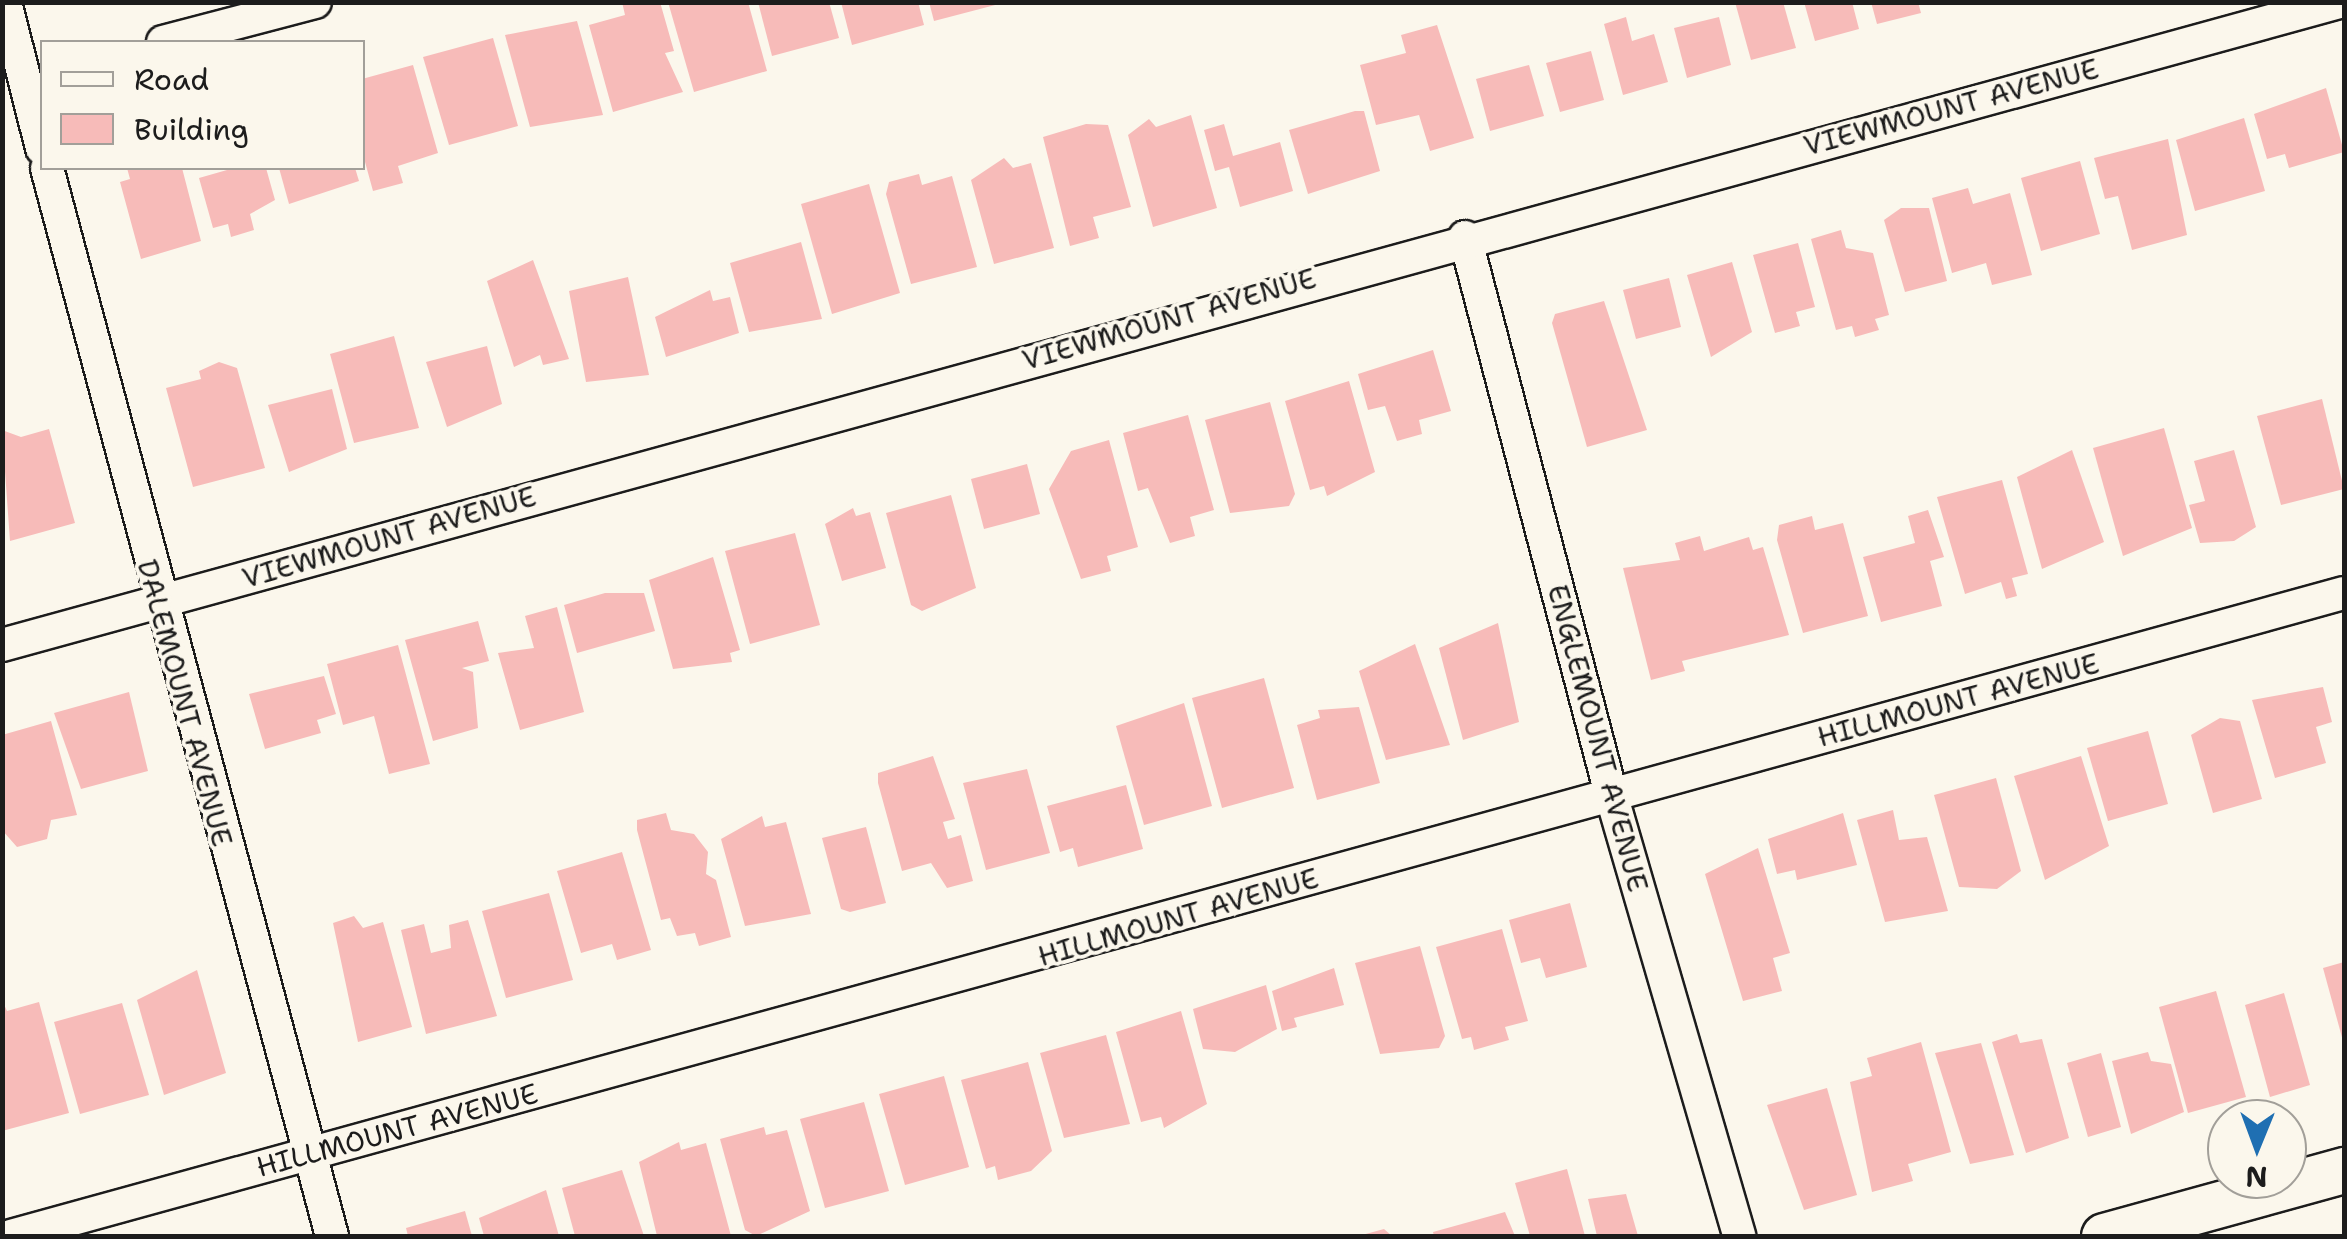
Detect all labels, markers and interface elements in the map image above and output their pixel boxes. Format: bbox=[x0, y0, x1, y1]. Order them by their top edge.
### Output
legend bbox=[40, 40, 365, 170]
street label: VIEWMOUNT AVENUE bbox=[1800, 51, 2102, 163]
text: Road bbox=[134, 59, 209, 100]
text: Building bbox=[134, 109, 249, 150]
street label: VIEWMOUNT AVENUE bbox=[1018, 261, 1320, 377]
street label: VIEWMOUNT AVENUE bbox=[238, 479, 540, 595]
street label: DALEMOUNT AVENUE bbox=[131, 556, 239, 850]
street label: ENGLEMOUNT AVENUE bbox=[1541, 581, 1655, 895]
street label: HILLMOUNT AVENUE bbox=[1814, 646, 2102, 754]
street label: HILLMOUNT AVENUE bbox=[1034, 861, 1322, 973]
street label: HILLMOUNT AVENUE bbox=[253, 1076, 541, 1184]
north arrow bbox=[2207, 1099, 2307, 1199]
text: N bbox=[2245, 1158, 2268, 1196]

